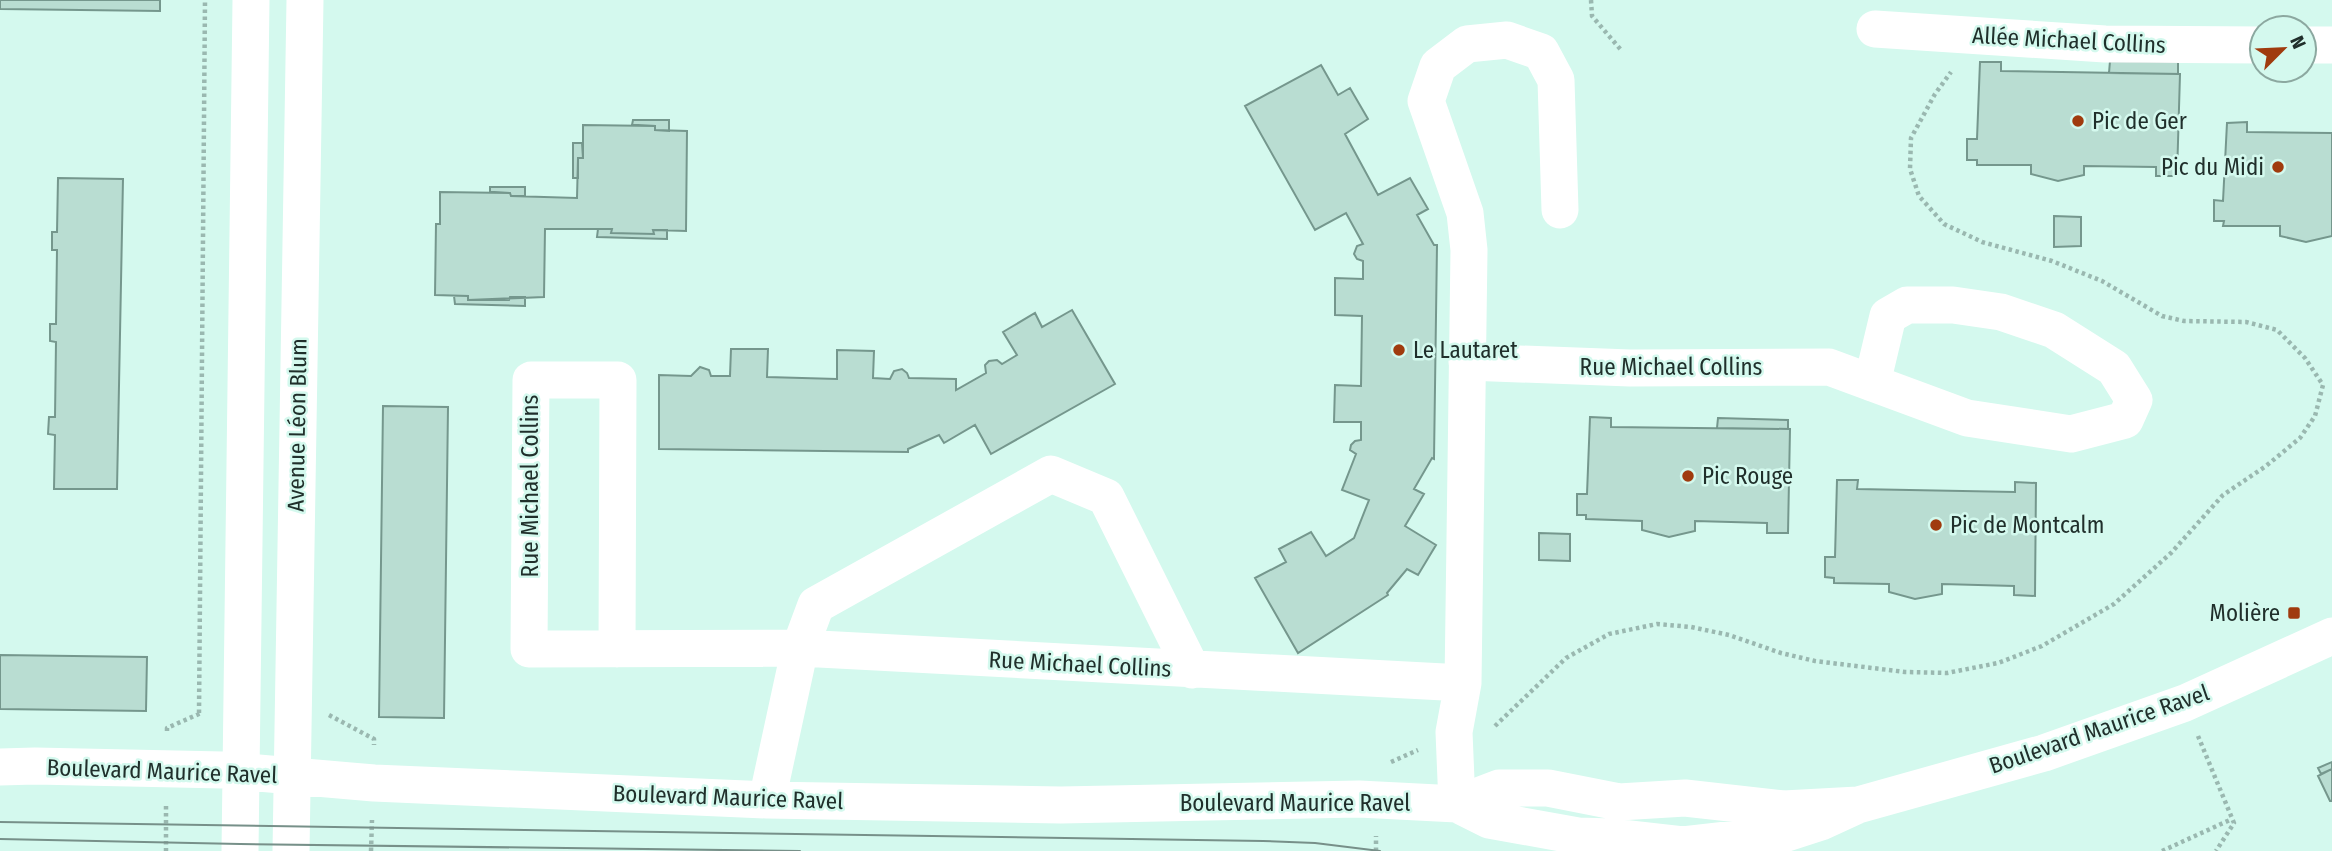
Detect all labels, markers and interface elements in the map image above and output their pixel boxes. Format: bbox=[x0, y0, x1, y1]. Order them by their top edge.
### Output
north arrow bbox=[2248, 14, 2318, 84]
street label: Allée Michael Collins bbox=[1972, 21, 2167, 59]
text: N bbox=[2285, 32, 2311, 52]
place label: Pic de Ger bbox=[2092, 107, 2187, 135]
marker: Pic de Ger bbox=[2070, 113, 2086, 129]
place label: Pic du Midi bbox=[2161, 153, 2264, 181]
marker: Pic du Midi bbox=[2270, 159, 2286, 175]
place label: Le Lautaret bbox=[1413, 336, 1518, 364]
street label: Avenue Léon Blum bbox=[281, 338, 313, 512]
marker: Le Lautaret bbox=[1391, 342, 1407, 358]
street label: Rue Michael Collins bbox=[1580, 353, 1763, 381]
street label: Rue Michael Collins bbox=[516, 394, 544, 577]
place label: Pic Rouge bbox=[1702, 462, 1793, 490]
marker: Pic Rouge bbox=[1680, 468, 1696, 484]
place label: Pic de Montcalm bbox=[1950, 511, 2104, 539]
marker: Pic de Montcalm bbox=[1928, 517, 1944, 533]
place label: Molière bbox=[2210, 599, 2280, 627]
marker: Molière bbox=[2286, 605, 2302, 621]
street label: Rue Michael Collins bbox=[988, 645, 1172, 683]
street label: Boulevard Maurice Ravel bbox=[1985, 678, 2213, 780]
street label: Boulevard Maurice Ravel bbox=[46, 753, 278, 789]
street label: Boulevard Maurice Ravel bbox=[612, 779, 844, 815]
street label: Boulevard Maurice Ravel bbox=[1180, 789, 1410, 817]

